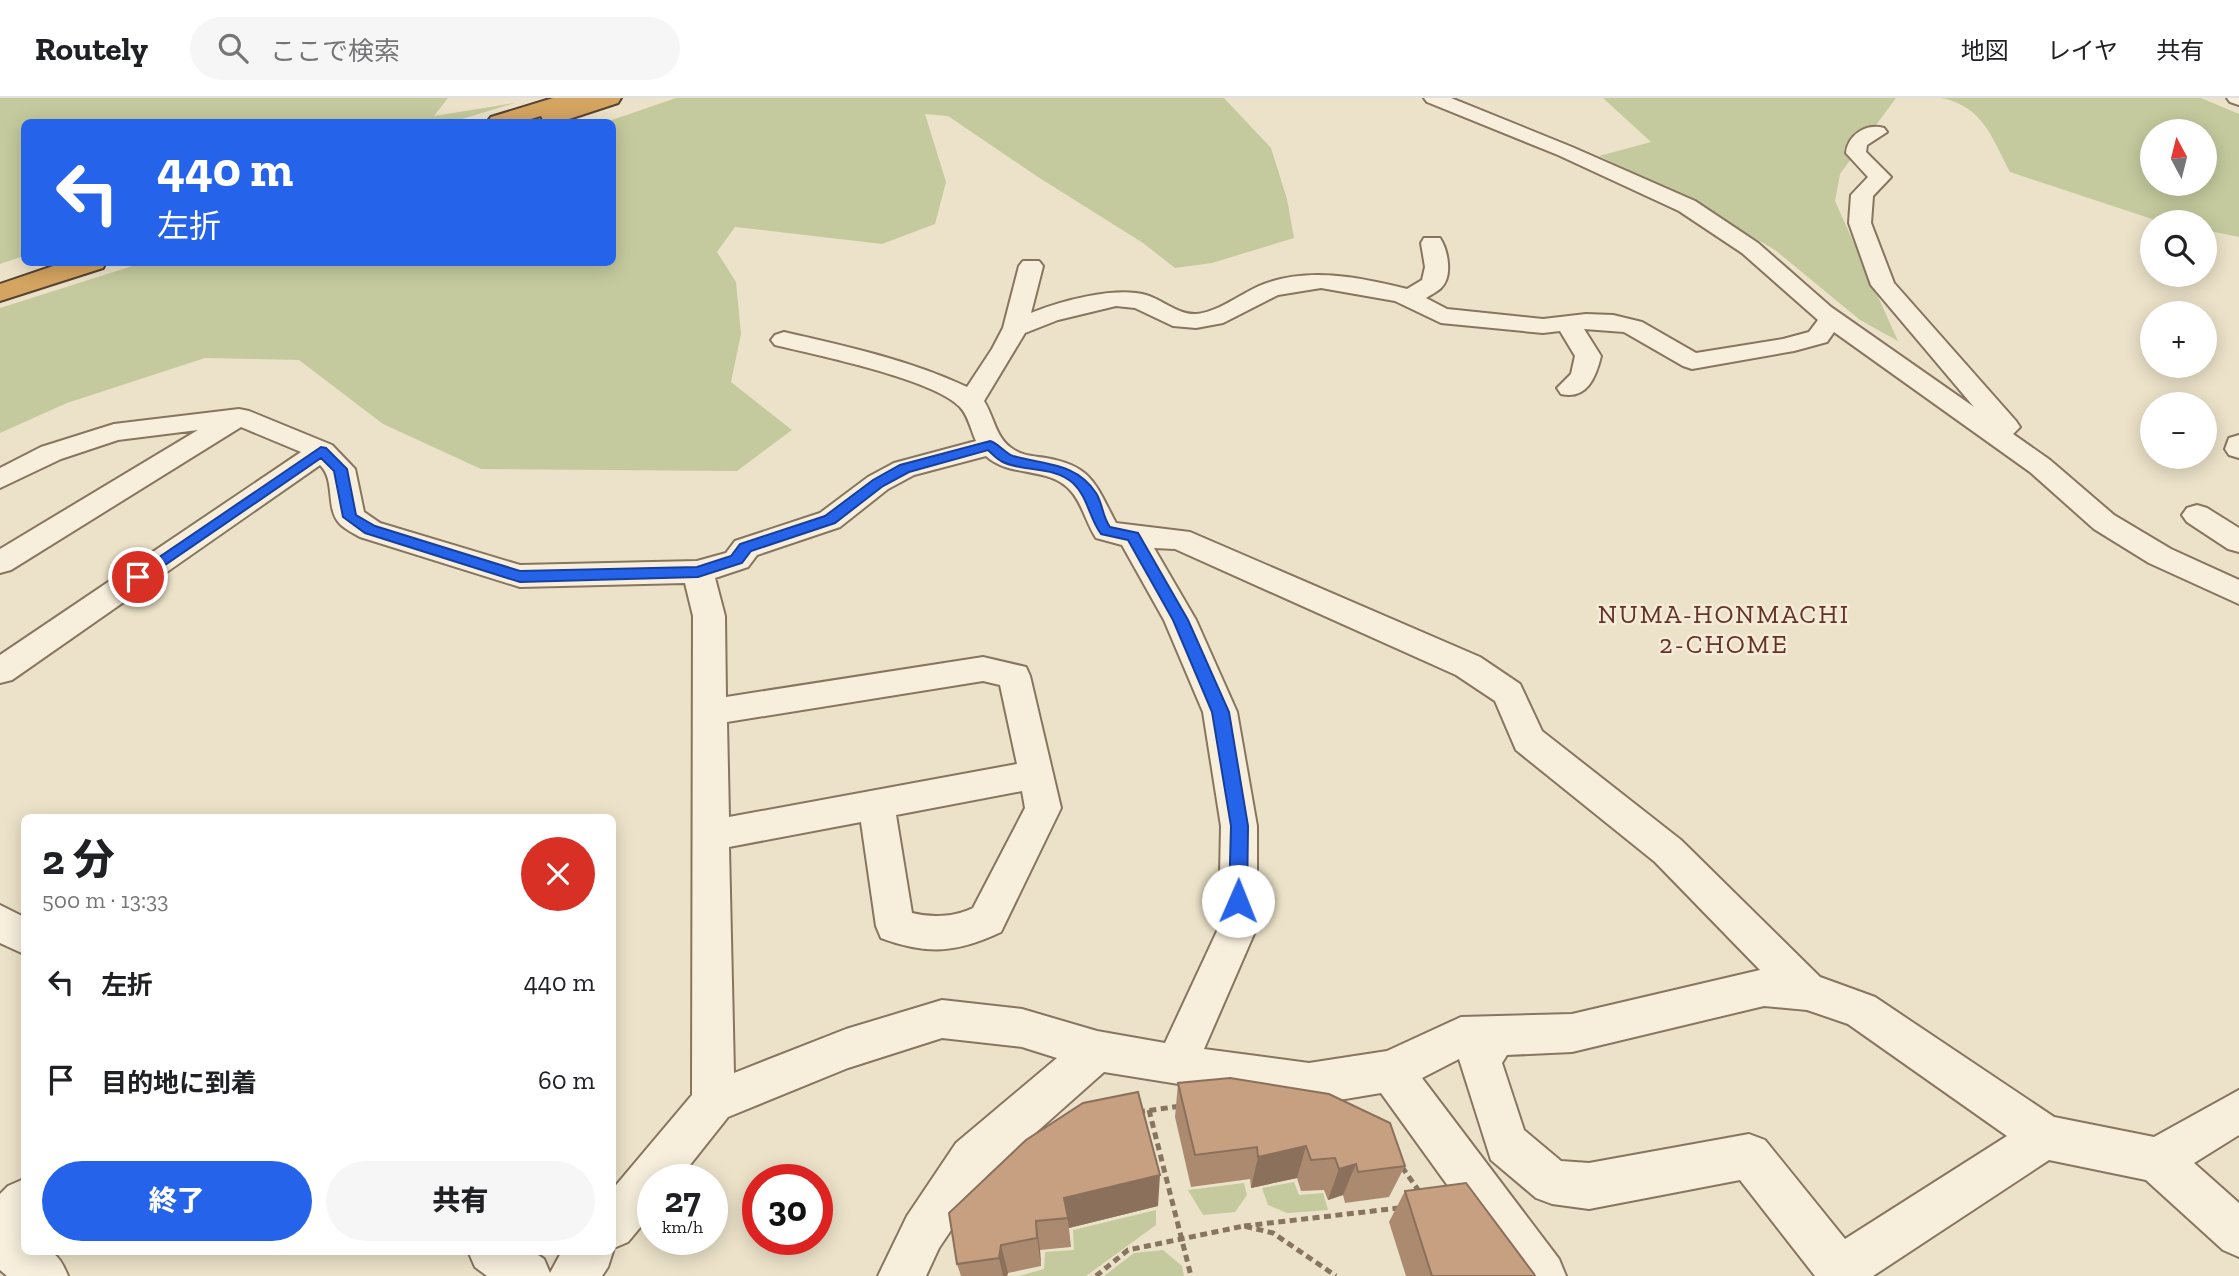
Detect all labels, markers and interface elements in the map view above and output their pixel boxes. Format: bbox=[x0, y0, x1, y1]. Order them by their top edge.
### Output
search box bbox=[190, 17, 680, 80]
text: Routely bbox=[35, 29, 148, 68]
icon: search bbox=[214, 29, 252, 67]
text: ここで検索 bbox=[270, 35, 400, 67]
text: 地図 bbox=[1961, 36, 2009, 65]
text: レイヤ bbox=[2047, 36, 2118, 65]
text: 共有 bbox=[2156, 36, 2204, 65]
north arrow bbox=[2140, 119, 2217, 196]
map controls bbox=[2140, 119, 2217, 469]
text: 440 m bbox=[157, 140, 293, 199]
icon: left bbox=[42, 147, 133, 238]
text: 左折 bbox=[157, 207, 221, 245]
button: search bbox=[2140, 210, 2217, 287]
button: + bbox=[2140, 301, 2217, 378]
button: − bbox=[2140, 392, 2217, 469]
pin bbox=[108, 547, 168, 607]
icon: arrive bbox=[119, 558, 157, 596]
district label: NUMA-HONMACHI 2-CHOME bbox=[1598, 598, 1850, 660]
text: 2 分 bbox=[42, 834, 114, 885]
button: close bbox=[521, 837, 595, 911]
position arrow bbox=[1201, 864, 1275, 938]
text: 500 m · 13:33 bbox=[42, 886, 169, 914]
icon: left bbox=[42, 963, 80, 1001]
text: 440 m bbox=[524, 966, 595, 998]
text: 左折 bbox=[101, 969, 153, 1001]
icon: arrive bbox=[42, 1061, 80, 1099]
text: 60 m bbox=[538, 1064, 595, 1096]
text: 目的地に到着 bbox=[101, 1067, 257, 1099]
button: 終了 bbox=[42, 1161, 312, 1241]
button: 共有 bbox=[326, 1161, 595, 1241]
speed limit sign: 30 bbox=[742, 1164, 833, 1255]
text: 27 bbox=[664, 1179, 701, 1221]
text: km/h bbox=[662, 1216, 703, 1238]

